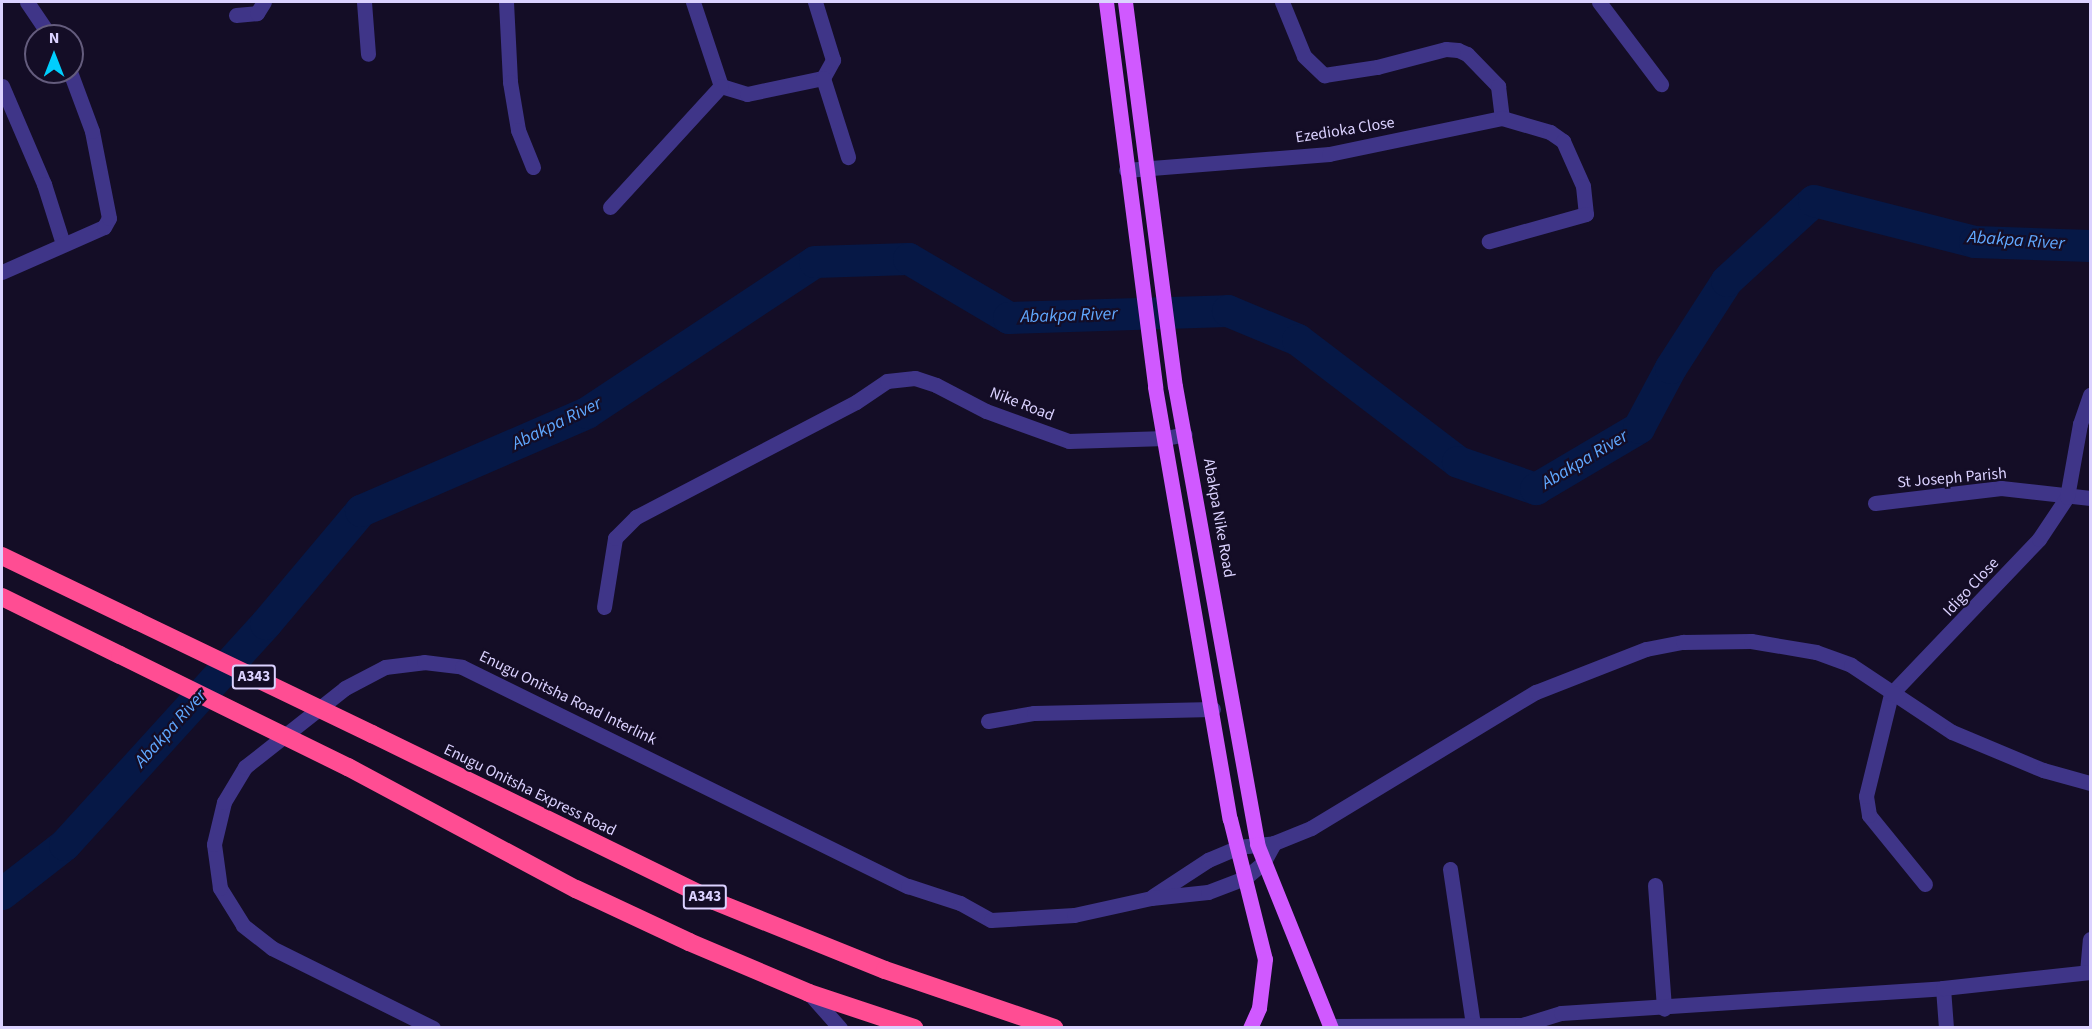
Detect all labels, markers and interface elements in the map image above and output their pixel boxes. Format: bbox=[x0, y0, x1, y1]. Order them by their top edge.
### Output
north arrow bbox=[24, 24, 84, 84]
text: N bbox=[49, 27, 59, 49]
street label: Ezedioka Close bbox=[1294, 113, 1396, 147]
water label: Abakpa River bbox=[1967, 227, 2065, 255]
water label: Abakpa River bbox=[1020, 304, 1118, 328]
street label: Nike Road bbox=[987, 383, 1057, 425]
water label: Abakpa River bbox=[509, 393, 605, 455]
water label: Abakpa River bbox=[1538, 426, 1632, 494]
street label: Abakpa Nike Road bbox=[1199, 457, 1239, 579]
street label: St Joseph Parish bbox=[1896, 464, 2008, 492]
street label: Idigo Close bbox=[1939, 554, 2003, 620]
street label: Enugu Onitsha Road Interlink bbox=[476, 647, 660, 749]
road number: A343 bbox=[232, 665, 276, 689]
water label: Abakpa River bbox=[131, 686, 211, 772]
street label: Enugu Onitsha Express Road bbox=[441, 740, 619, 840]
road number: A343 bbox=[682, 885, 728, 909]

